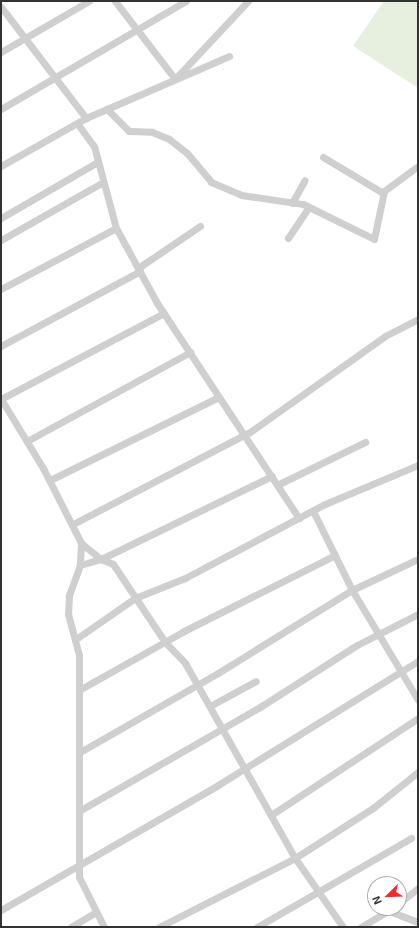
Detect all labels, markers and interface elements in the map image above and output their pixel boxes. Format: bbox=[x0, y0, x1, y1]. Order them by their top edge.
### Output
north arrow bbox=[367, 876, 407, 916]
text: N bbox=[369, 894, 384, 907]

